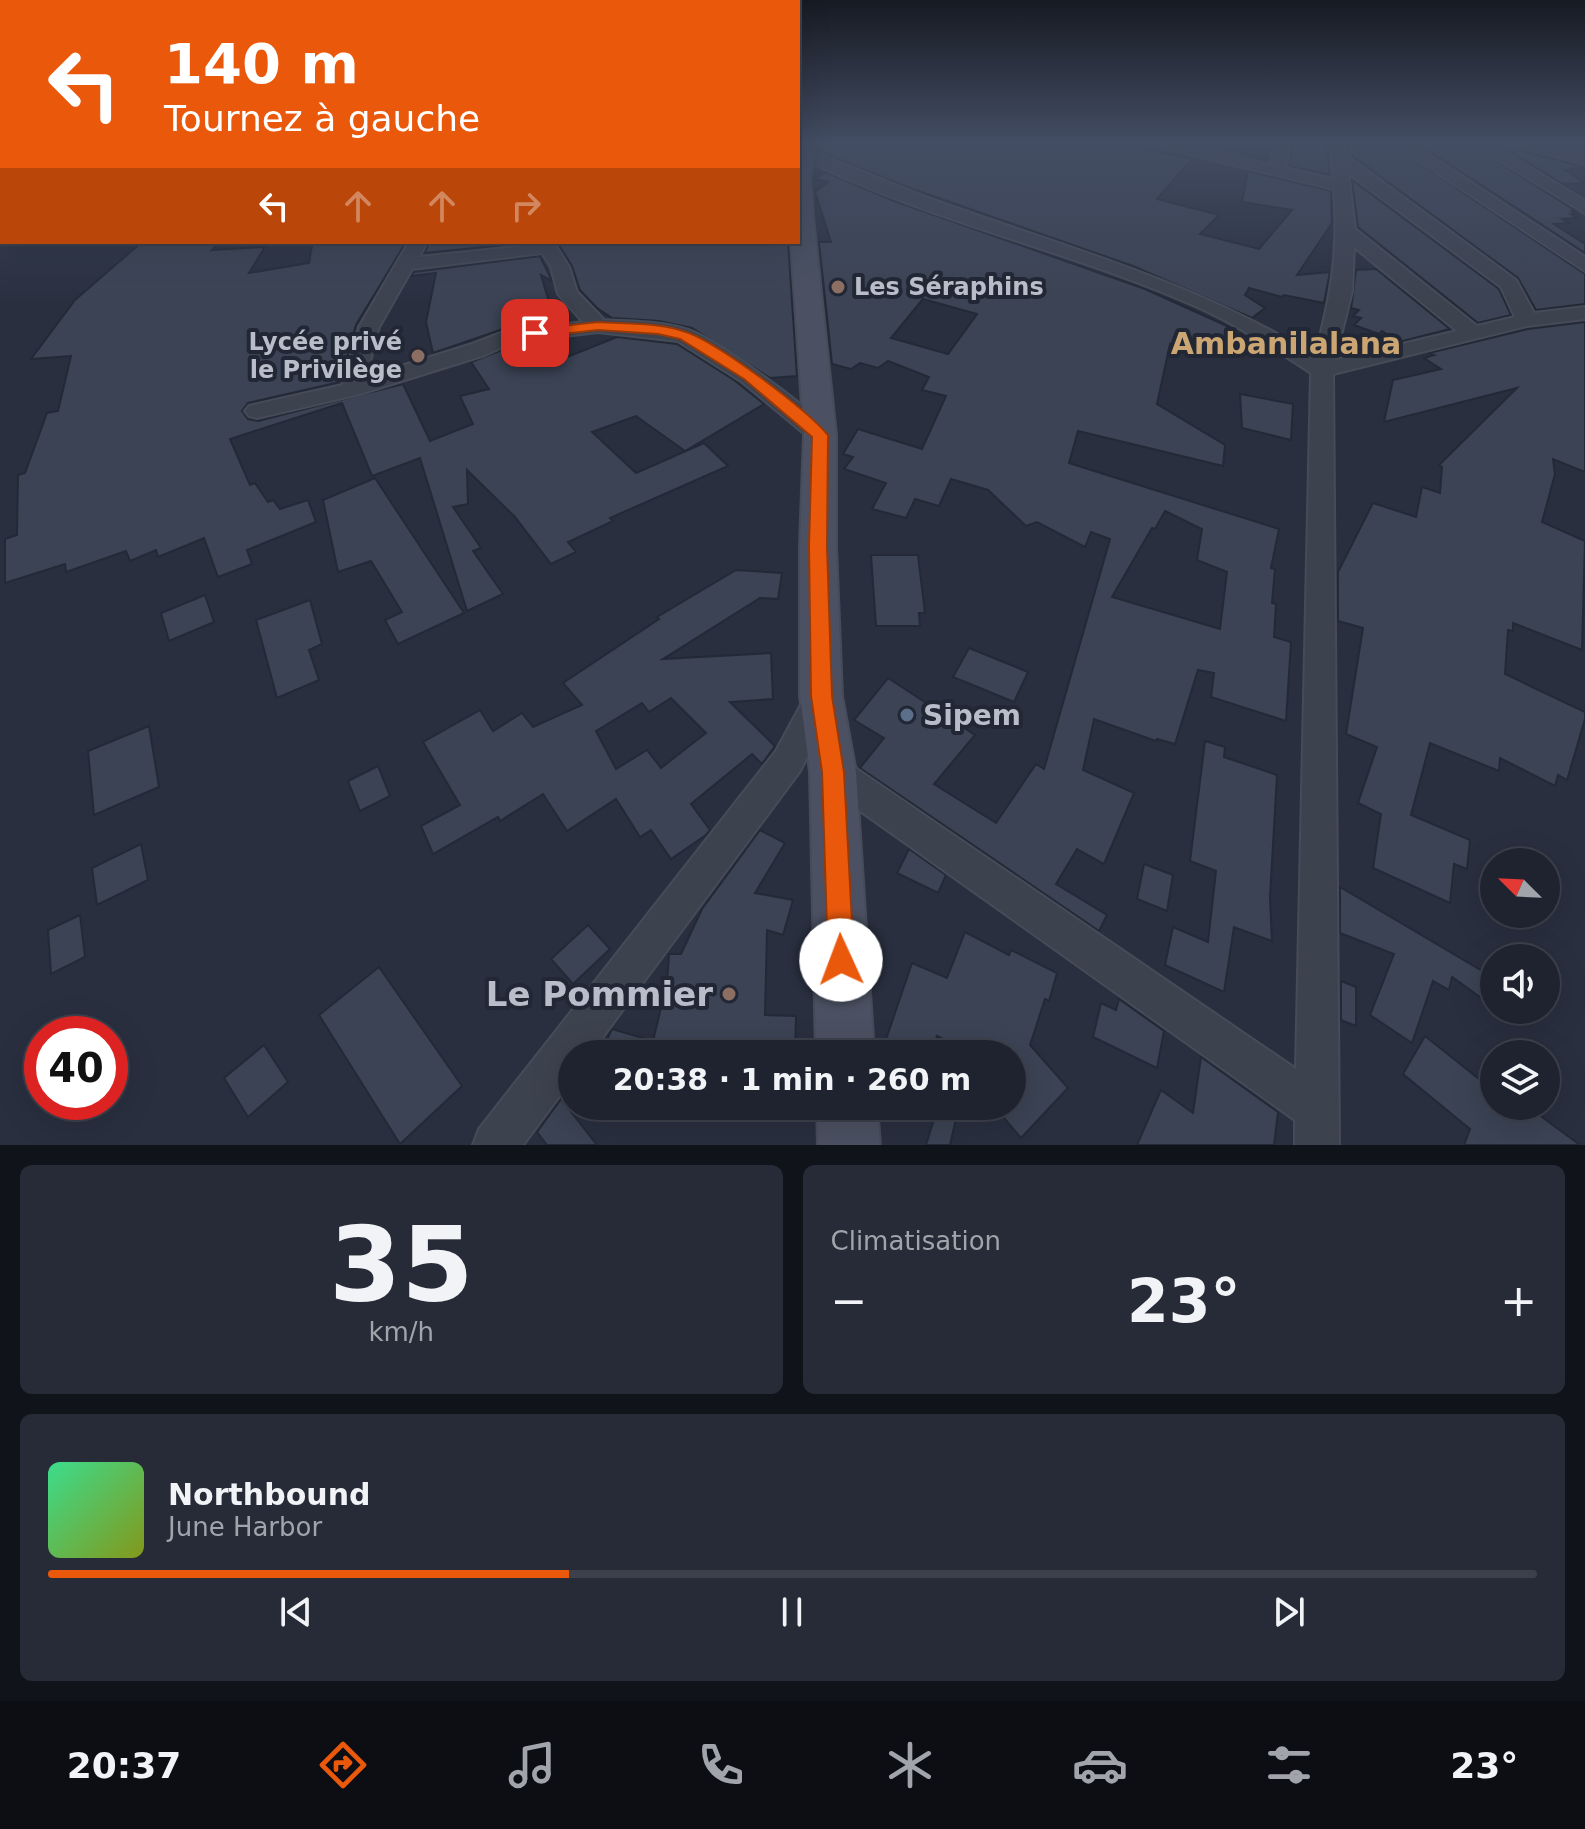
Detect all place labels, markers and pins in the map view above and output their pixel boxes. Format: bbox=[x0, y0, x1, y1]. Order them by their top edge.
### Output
place label: Les Séraphins bbox=[854, 273, 1044, 301]
marker: Les Séraphins bbox=[829, 278, 847, 296]
pin bbox=[501, 299, 569, 367]
place label: Lycée privé le Privilège bbox=[248, 328, 402, 384]
marker: Lycée privé le Privilège bbox=[409, 347, 427, 365]
place label: Sipem bbox=[923, 699, 1021, 732]
marker: Sipem bbox=[898, 706, 916, 724]
place label: Le Pommier bbox=[486, 974, 713, 1014]
marker: Le Pommier bbox=[720, 985, 738, 1003]

